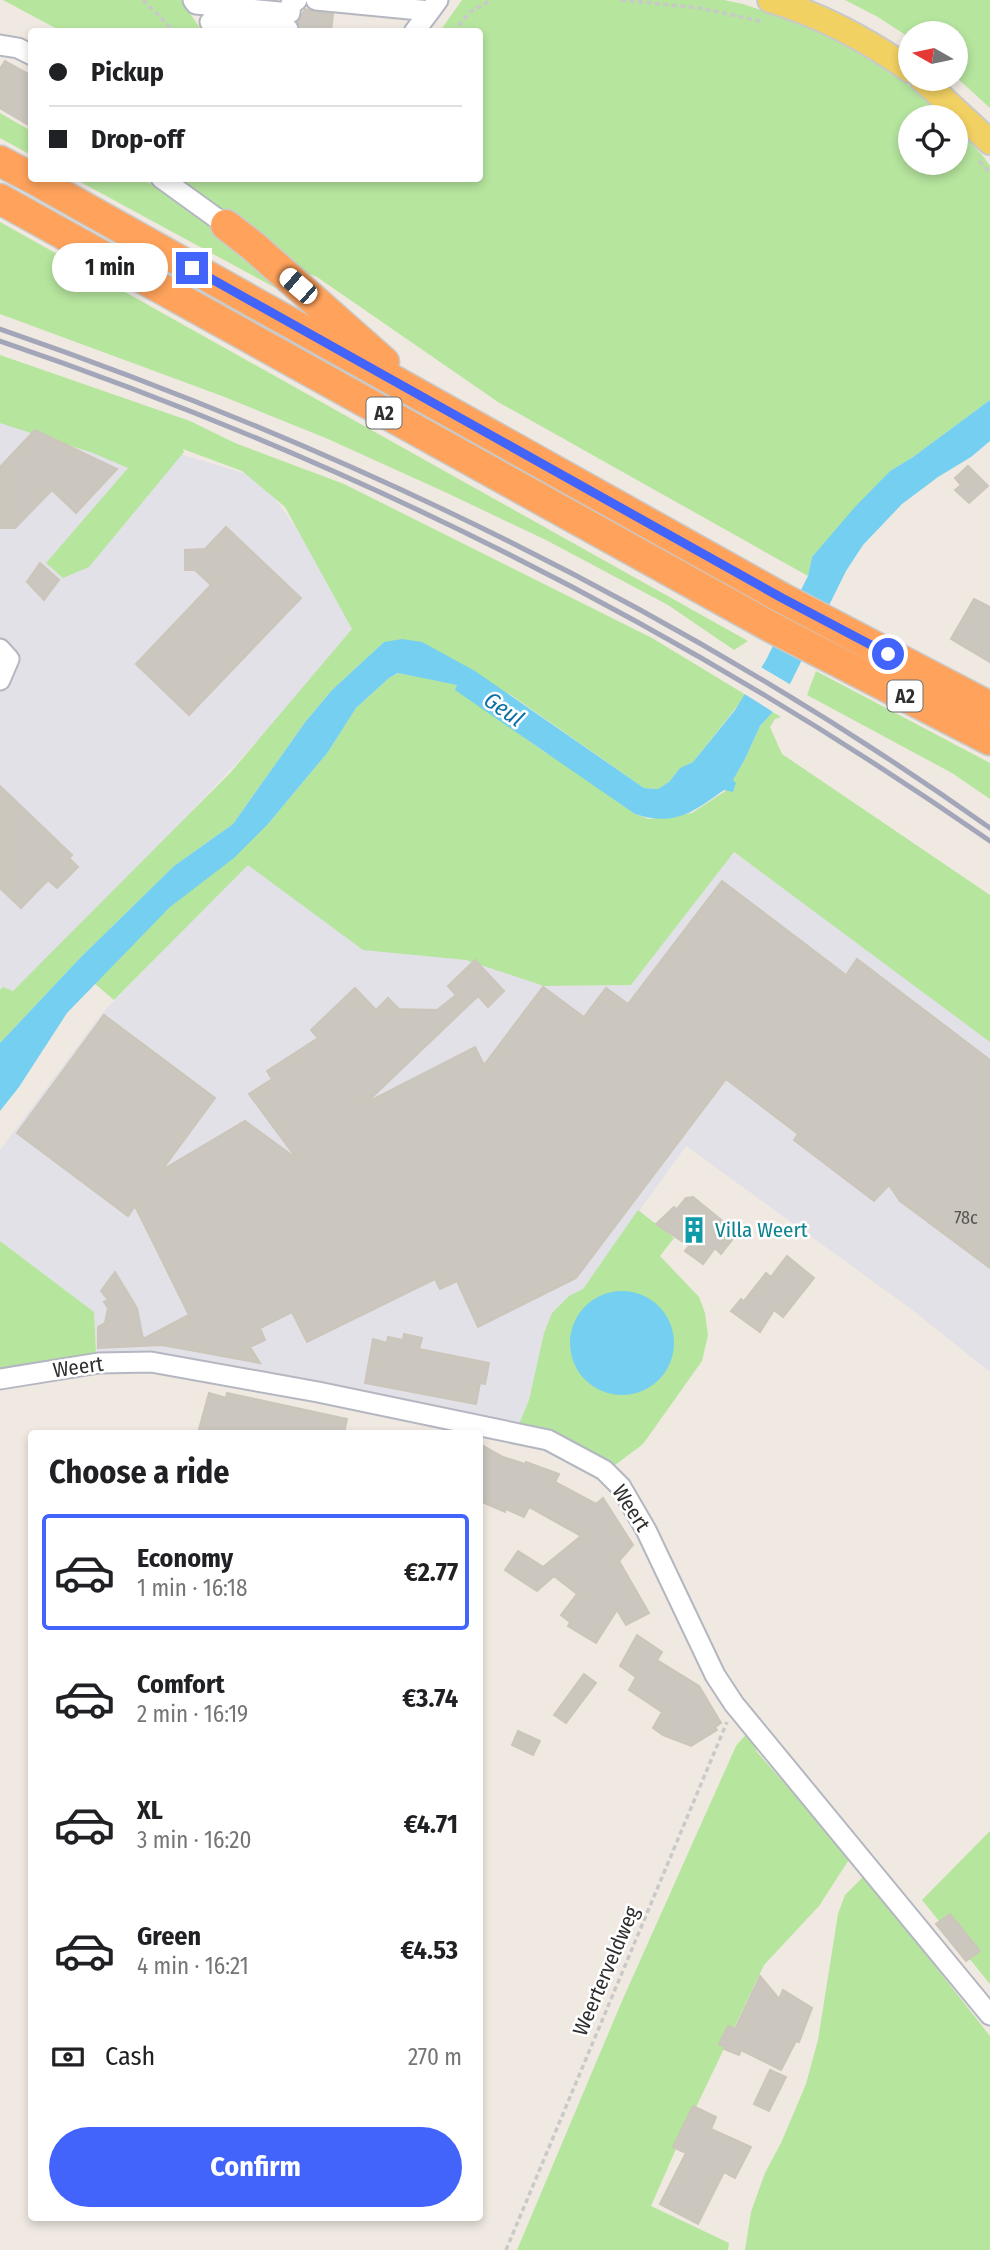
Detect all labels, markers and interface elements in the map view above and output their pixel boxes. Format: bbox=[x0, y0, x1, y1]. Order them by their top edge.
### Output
north arrow bbox=[898, 21, 968, 91]
map controls bbox=[898, 21, 968, 175]
text: Pickup bbox=[91, 57, 164, 88]
button: locate bbox=[898, 105, 968, 175]
text: Drop-off bbox=[91, 124, 184, 155]
callout: 1 min bbox=[52, 244, 168, 292]
route end bbox=[176, 252, 208, 284]
text: 1 min bbox=[85, 253, 135, 281]
car bbox=[276, 264, 321, 308]
road number: A2 bbox=[366, 398, 402, 428]
route start bbox=[872, 638, 904, 670]
road number: A2 bbox=[888, 680, 922, 712]
water label: Geul bbox=[479, 686, 529, 732]
house number: 78c bbox=[954, 1207, 978, 1229]
building icon: Villa Weert bbox=[679, 1215, 709, 1245]
place label: Villa Weert bbox=[715, 1217, 808, 1243]
street label: Weert bbox=[51, 1351, 105, 1383]
text: Choose a ride bbox=[49, 1453, 230, 1491]
street label: Weert bbox=[606, 1480, 656, 1536]
icon: car bbox=[53, 1541, 116, 1604]
text: Economy bbox=[137, 1543, 233, 1574]
text: €2.77 bbox=[404, 1557, 458, 1588]
text: 1 min · 16:18 bbox=[137, 1574, 247, 1602]
icon: car bbox=[53, 1667, 116, 1730]
text: Comfort bbox=[137, 1669, 225, 1700]
text: €3.74 bbox=[402, 1683, 458, 1714]
text: 2 min · 16:19 bbox=[137, 1700, 248, 1728]
icon: car bbox=[53, 1793, 116, 1856]
text: XL bbox=[137, 1795, 163, 1826]
text: €4.71 bbox=[404, 1809, 458, 1840]
text: 3 min · 16:20 bbox=[137, 1826, 251, 1854]
street label: Weerterveldweg bbox=[567, 1902, 645, 2040]
icon: car bbox=[53, 1919, 116, 1982]
text: Green bbox=[137, 1921, 201, 1952]
text: €4.53 bbox=[400, 1935, 458, 1966]
text: 4 min · 16:21 bbox=[137, 1952, 249, 1980]
icon: cash bbox=[49, 2038, 87, 2076]
text: Cash bbox=[105, 2041, 155, 2072]
text: 270 m bbox=[408, 2043, 462, 2071]
button: Confirm bbox=[49, 2127, 462, 2207]

